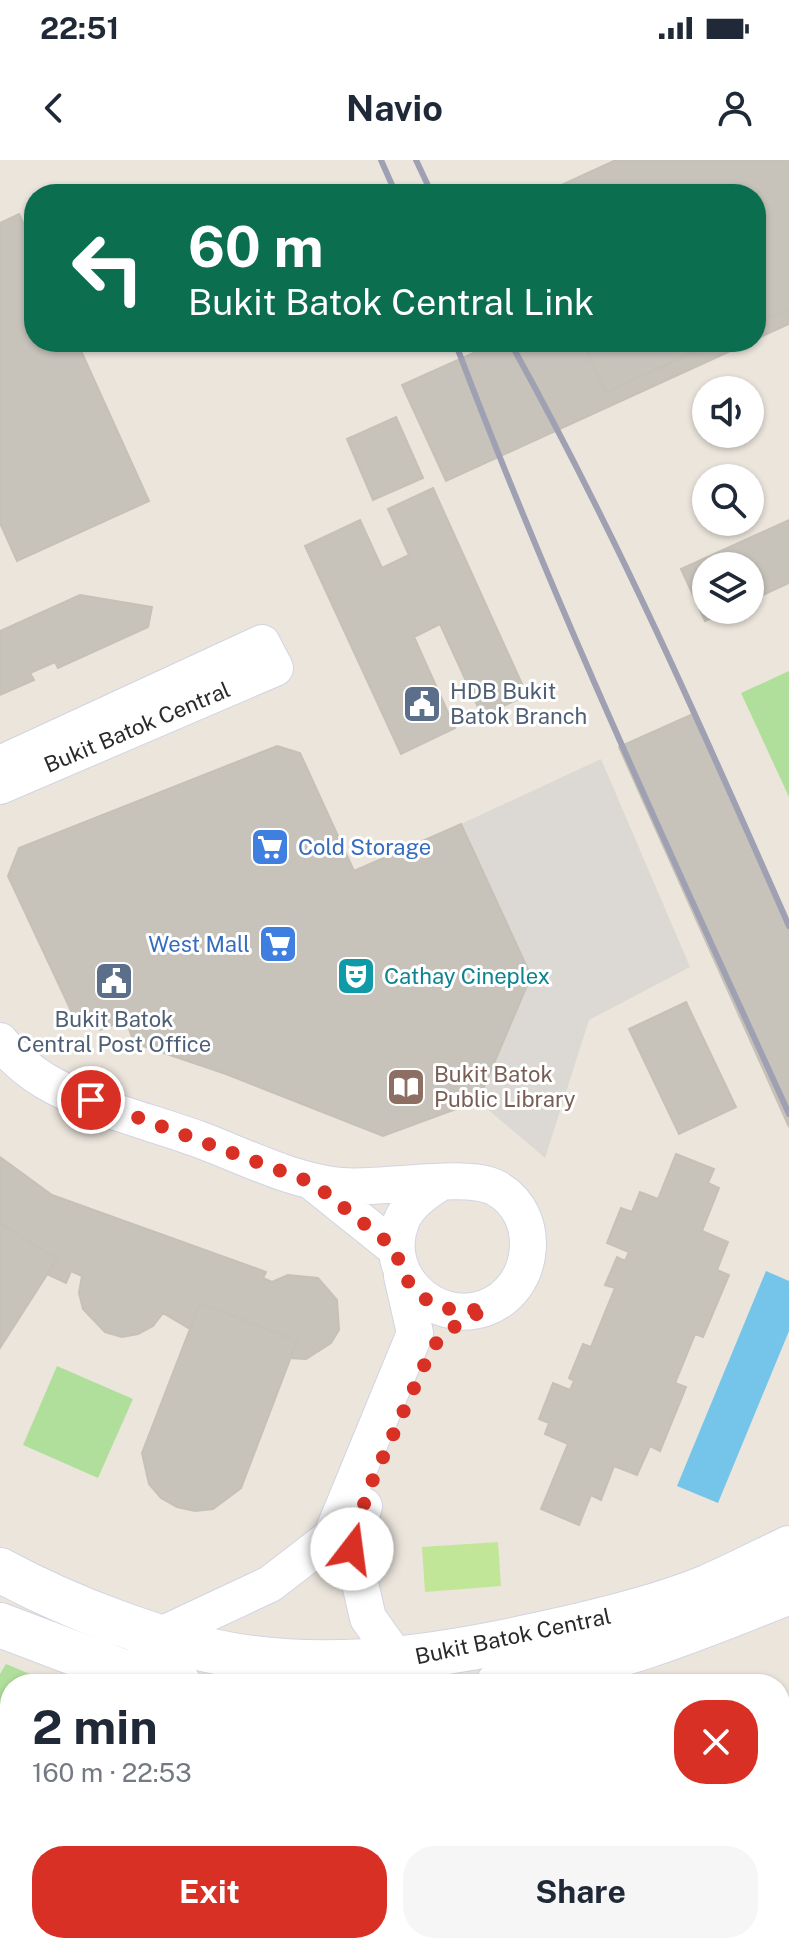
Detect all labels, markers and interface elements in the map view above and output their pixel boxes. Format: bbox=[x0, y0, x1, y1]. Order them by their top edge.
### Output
text: 22:51 bbox=[40, 10, 119, 46]
icon: back bbox=[32, 86, 76, 130]
icon: person bbox=[713, 86, 757, 130]
text: Navio bbox=[346, 87, 443, 129]
text: 60 m bbox=[188, 214, 324, 280]
icon: left bbox=[56, 216, 160, 320]
text: Bukit Batok Central Link bbox=[188, 281, 594, 323]
map controls bbox=[692, 376, 764, 624]
button: sound bbox=[692, 376, 764, 448]
button: search bbox=[692, 464, 764, 536]
button: layers bbox=[692, 552, 764, 624]
street label: Bukit Batok Central bbox=[40, 676, 234, 778]
place label: HDB Bukit Batok Branch bbox=[450, 678, 587, 729]
public building icon: HDB Bukit Batok Branch bbox=[401, 683, 443, 725]
supermarket icon: Cold Storage bbox=[249, 826, 291, 868]
place label: Cold Storage bbox=[298, 834, 431, 860]
supermarket icon: West Mall bbox=[257, 923, 299, 965]
place label: West Mall bbox=[148, 931, 250, 957]
theatre icon: Cathay Cineplex bbox=[335, 955, 377, 997]
public building icon: Bukit Batok Central Post Office bbox=[93, 960, 135, 1002]
place label: Cathay Cineplex bbox=[384, 963, 550, 989]
place label: Bukit Batok Central Post Office bbox=[17, 1006, 211, 1057]
place label: Bukit Batok Public Library bbox=[434, 1061, 576, 1112]
pin bbox=[57, 1066, 125, 1134]
library icon: Bukit Batok Public Library bbox=[385, 1066, 427, 1108]
icon: arrive bbox=[69, 1078, 113, 1122]
position arrow bbox=[310, 1507, 394, 1591]
street label: Bukit Batok Central bbox=[413, 1603, 613, 1669]
text: 2 min bbox=[32, 1698, 158, 1755]
button: close bbox=[674, 1700, 758, 1784]
text: 160 m · 22:53 bbox=[32, 1757, 192, 1788]
button: Exit bbox=[32, 1846, 387, 1938]
button: Share bbox=[403, 1846, 758, 1938]

